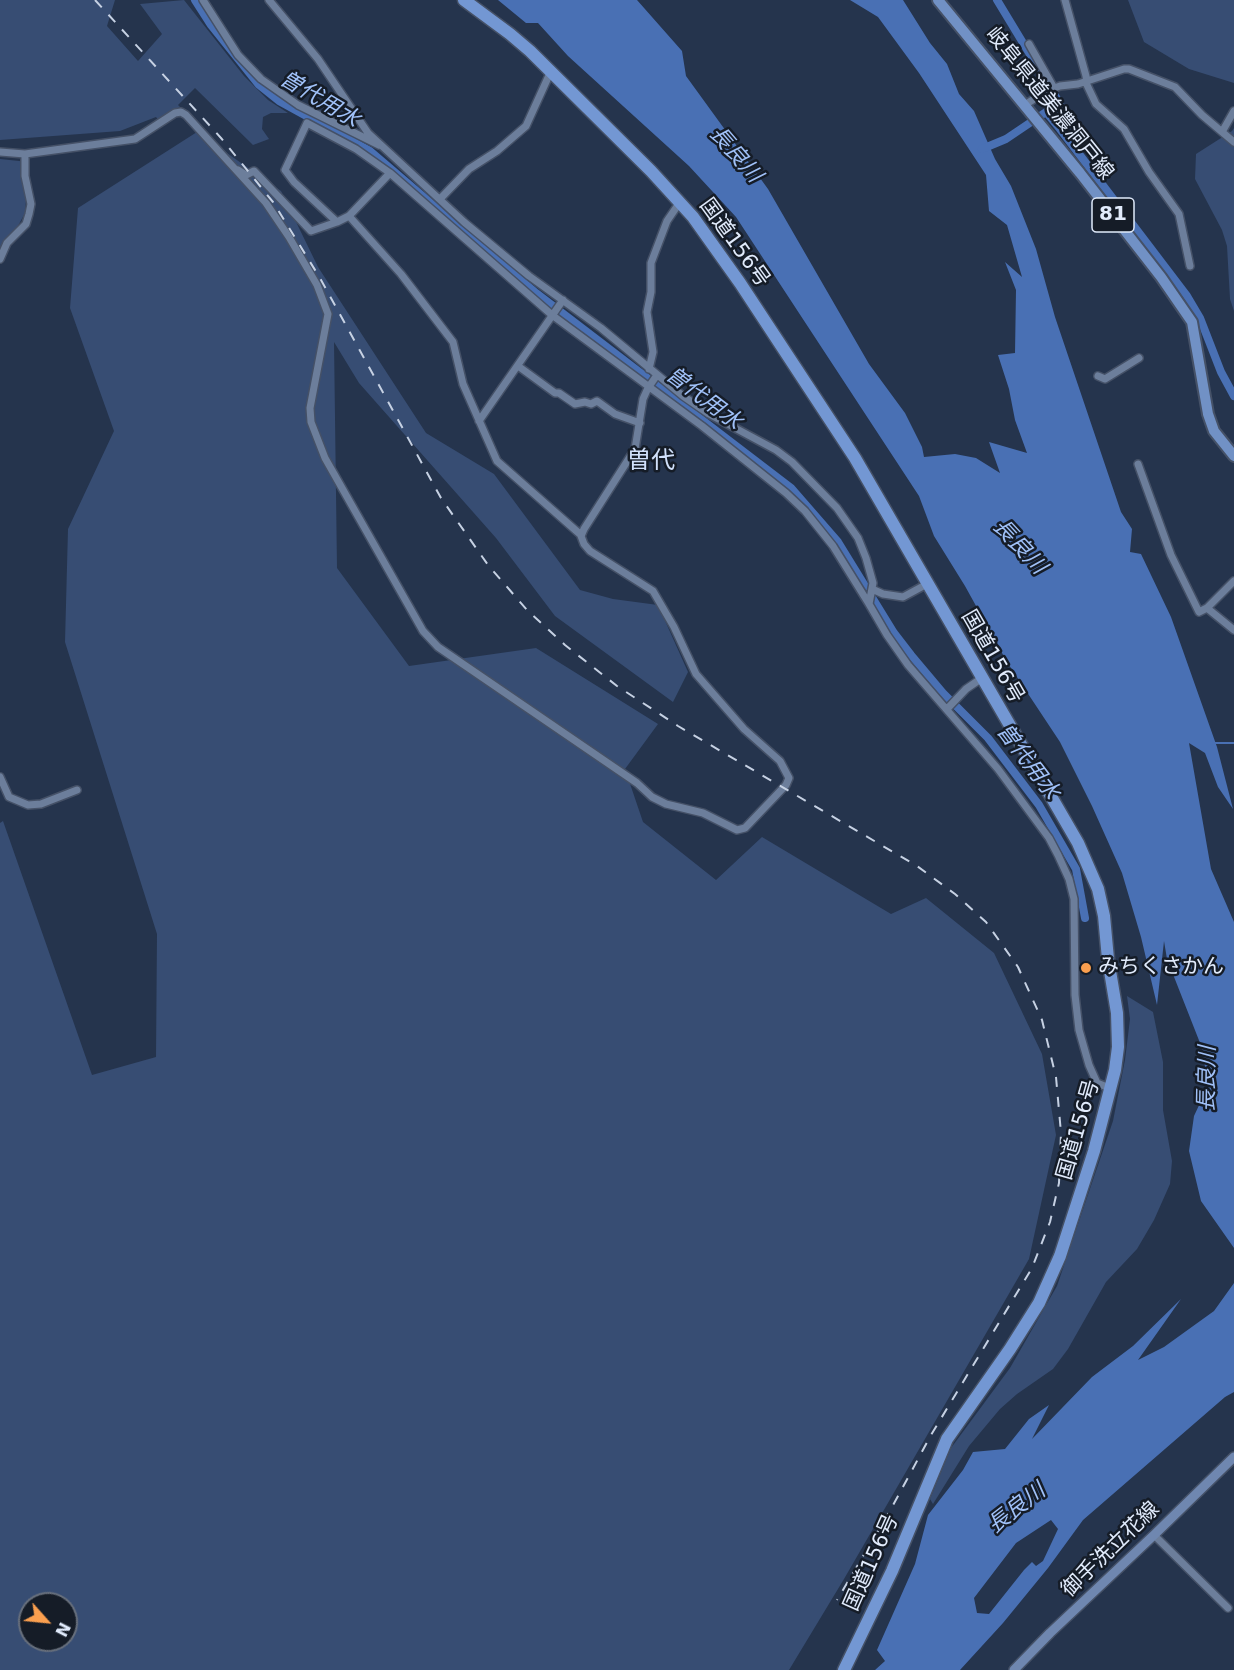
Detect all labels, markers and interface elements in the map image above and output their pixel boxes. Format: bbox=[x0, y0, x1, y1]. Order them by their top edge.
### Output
street label: 岐阜県道美濃洞戸線 bbox=[980, 23, 1118, 185]
water label: 曽代用水 bbox=[274, 66, 364, 134]
water label: 長良川 bbox=[703, 121, 767, 189]
street label: 国道156号 bbox=[694, 194, 774, 292]
road number: 81 bbox=[1092, 198, 1134, 232]
water label: 曽代用水 bbox=[660, 362, 746, 436]
district label: 曽代 bbox=[627, 448, 675, 476]
water label: 長良川 bbox=[987, 514, 1051, 580]
street label: 国道156号 bbox=[955, 606, 1029, 708]
water label: 曽代用水 bbox=[990, 719, 1064, 805]
place label: みちくさかん bbox=[1098, 955, 1224, 981]
marker: みちくさかん bbox=[1079, 961, 1093, 975]
water label: 長良川 bbox=[1194, 1046, 1222, 1112]
street label: 国道156号 bbox=[1053, 1077, 1105, 1183]
water label: 長良川 bbox=[983, 1478, 1051, 1540]
street label: 御手洗立花線 bbox=[1057, 1497, 1165, 1603]
street label: 国道156号 bbox=[840, 1511, 904, 1615]
north arrow bbox=[18, 1592, 78, 1652]
text: N bbox=[51, 1619, 74, 1640]

